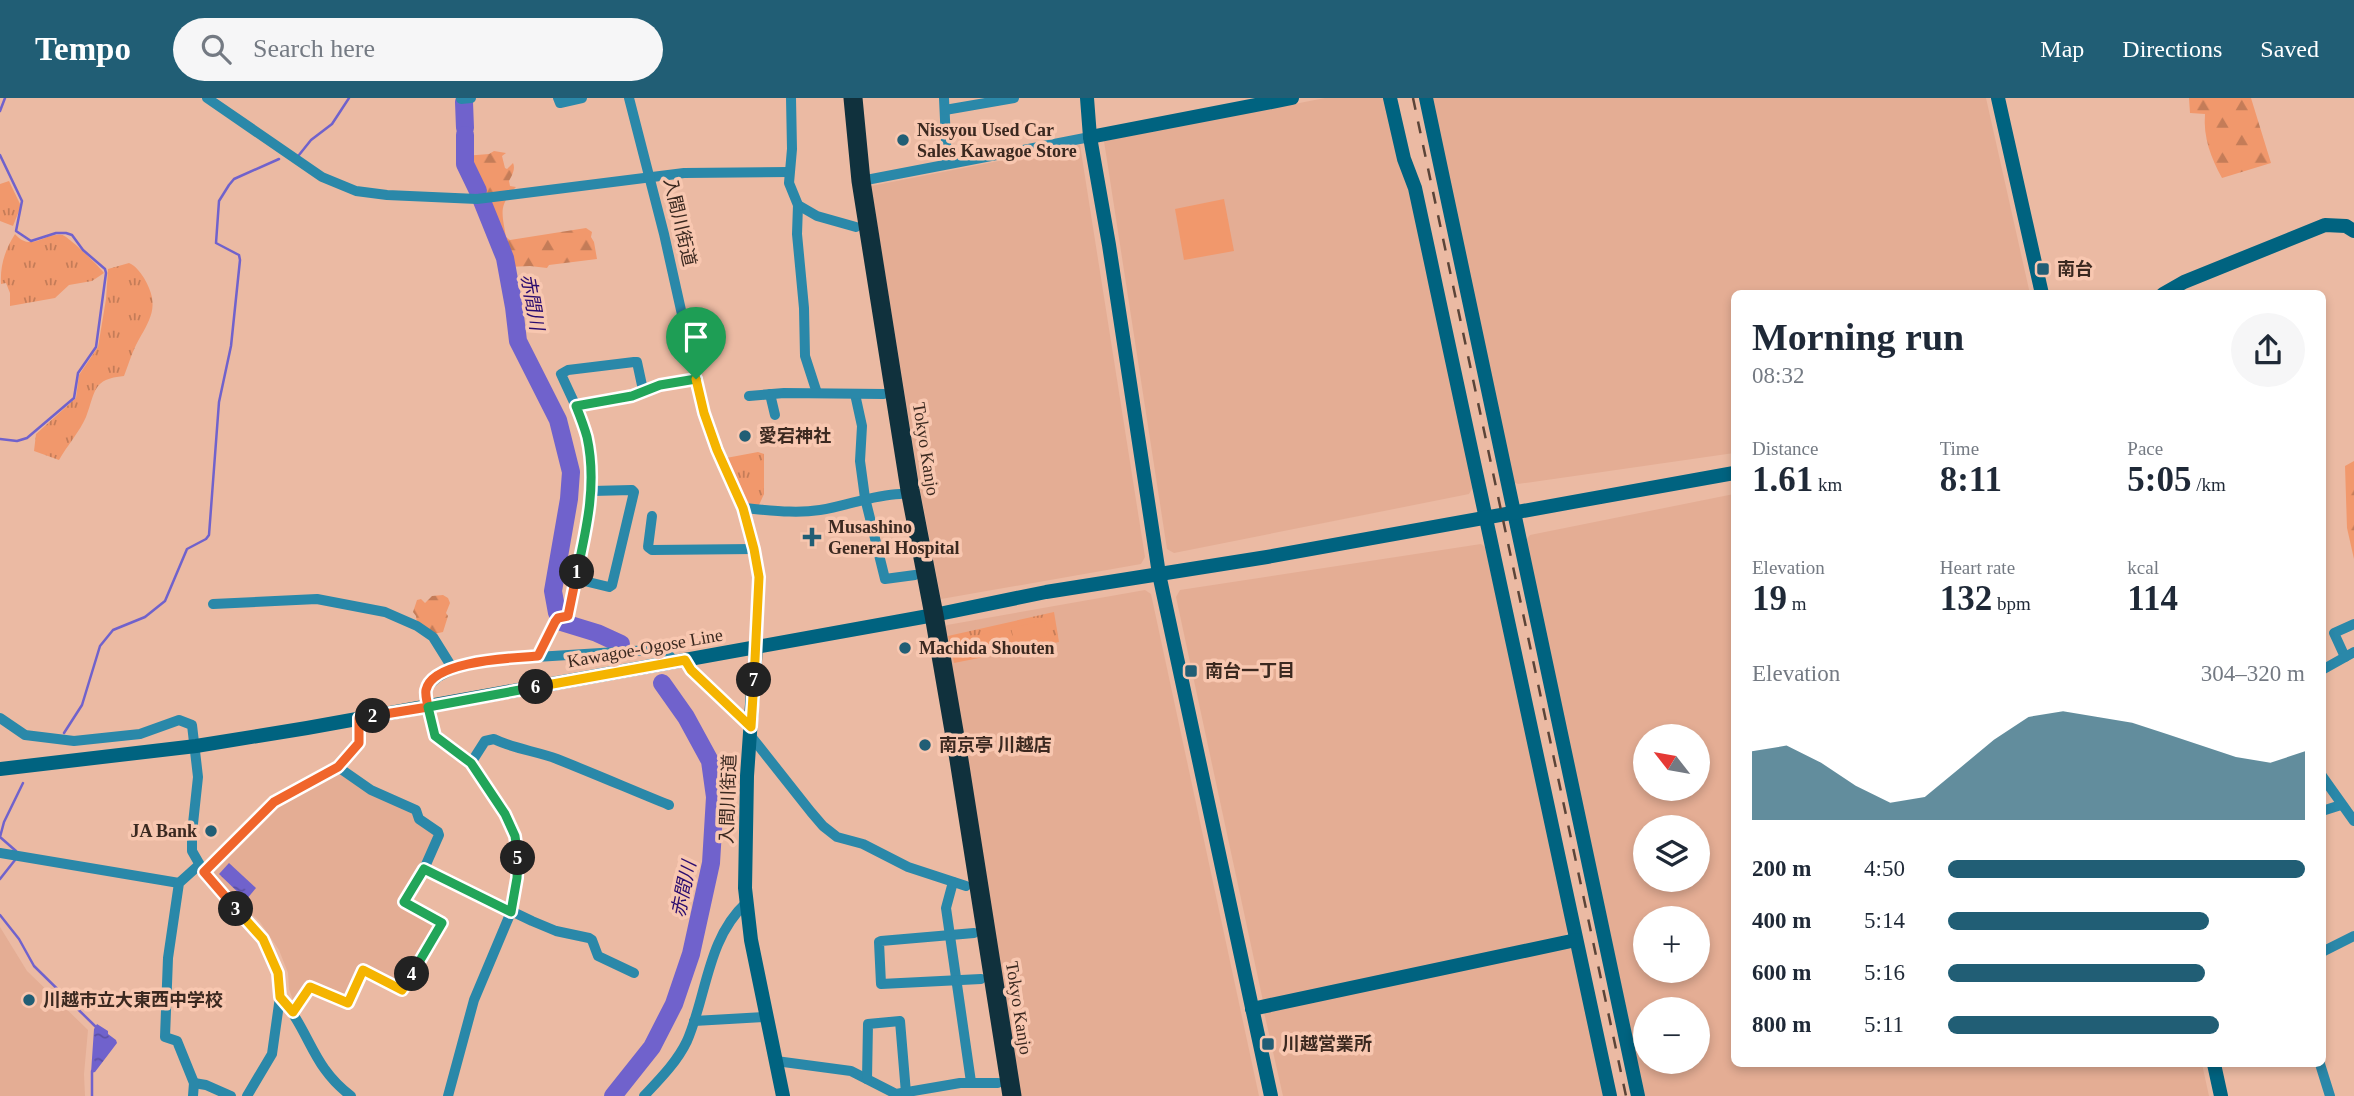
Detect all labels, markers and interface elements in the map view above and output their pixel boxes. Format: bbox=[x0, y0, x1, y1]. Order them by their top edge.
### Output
search box bbox=[173, 18, 663, 81]
icon: search bbox=[197, 30, 235, 68]
text: Tempo bbox=[35, 31, 131, 67]
text: Search here bbox=[253, 34, 375, 63]
text: Map bbox=[2040, 36, 2084, 62]
text: Directions bbox=[2122, 36, 2222, 62]
text: Saved bbox=[2260, 36, 2319, 62]
place label: Nissyou Used Car Sales Kawagoe Store bbox=[917, 120, 1077, 161]
marker: Nissyou Used Car Sales Kawagoe Store bbox=[895, 132, 911, 148]
street label: 入間川街道 bbox=[660, 176, 700, 268]
place label: 南台 bbox=[2057, 259, 2093, 279]
marker: 南台 bbox=[2035, 261, 2051, 277]
water label: 赤間川 bbox=[517, 272, 548, 334]
pin bbox=[666, 307, 726, 379]
button: share bbox=[2231, 313, 2305, 387]
text: Morning run bbox=[1752, 316, 1964, 358]
icon: arrive bbox=[677, 318, 715, 356]
text: 08:32 bbox=[1752, 363, 1804, 388]
street label: Tokyo Kanjo bbox=[909, 401, 943, 497]
place label: 愛宕神社 bbox=[759, 426, 831, 446]
marker: 愛宕神社 bbox=[737, 428, 753, 444]
text: Distance bbox=[1752, 438, 1818, 459]
text: Time bbox=[1940, 438, 1979, 459]
text: Pace bbox=[2127, 438, 2163, 459]
text: 1.61 bbox=[1752, 460, 1813, 499]
text: 8:11 bbox=[1940, 460, 2002, 499]
text: 5:05 bbox=[2127, 460, 2191, 499]
text: km bbox=[1813, 474, 1842, 495]
text: /km bbox=[2191, 474, 2226, 495]
place label: Musashino General Hospital bbox=[828, 517, 960, 558]
marker: Musashino General Hospital bbox=[802, 527, 822, 547]
pin: 1 bbox=[560, 554, 594, 589]
text: Elevation bbox=[1752, 557, 1825, 578]
text: Heart rate bbox=[1940, 557, 2015, 578]
text: kcal bbox=[2127, 557, 2159, 578]
text: 1 bbox=[572, 561, 581, 582]
text: 19 bbox=[1752, 579, 1787, 618]
text: 132 bbox=[1940, 579, 1992, 618]
text: 114 bbox=[2127, 579, 2178, 618]
text: m bbox=[1787, 593, 1807, 614]
text: bpm bbox=[1992, 593, 2031, 614]
street label: Kawagoe-Ogose Line bbox=[566, 624, 724, 672]
place label: Machida Shouten bbox=[919, 638, 1055, 658]
marker: Machida Shouten bbox=[897, 640, 913, 656]
place label: 南台一丁目 bbox=[1205, 661, 1295, 681]
text: Elevation bbox=[1752, 661, 1840, 686]
text: 304–320 m bbox=[2201, 661, 2305, 686]
pin: 7 bbox=[736, 662, 772, 698]
marker: 南台一丁目 bbox=[1183, 663, 1199, 679]
text: 7 bbox=[749, 669, 758, 690]
pin: 6 bbox=[518, 670, 554, 704]
text: 6 bbox=[531, 676, 540, 697]
pin: 2 bbox=[356, 698, 390, 734]
text: 2 bbox=[368, 705, 377, 726]
north arrow bbox=[1633, 724, 1710, 802]
map controls bbox=[1633, 724, 1710, 1074]
place label: 南京亭 川越店 bbox=[939, 735, 1052, 755]
marker: 南京亭 川越店 bbox=[917, 737, 933, 753]
street label: 入間川街道 bbox=[716, 754, 740, 844]
button: layers bbox=[1633, 815, 1710, 892]
place label: JA Bank bbox=[130, 821, 197, 841]
marker: JA Bank bbox=[203, 823, 219, 839]
pin: 5 bbox=[500, 840, 536, 876]
text: 5 bbox=[513, 847, 522, 868]
text: 200 m bbox=[1752, 856, 1811, 881]
text: 4:50 bbox=[1864, 856, 1905, 881]
water label: 赤間川 bbox=[667, 857, 700, 919]
pin: 3 bbox=[218, 892, 254, 926]
text: 3 bbox=[231, 898, 240, 919]
button: + bbox=[1633, 906, 1710, 983]
text: 400 m bbox=[1752, 908, 1811, 933]
text: 5:14 bbox=[1864, 908, 1905, 933]
pin: 4 bbox=[394, 956, 430, 992]
street label: Tokyo Kanjo bbox=[1002, 960, 1036, 1056]
text: 600 m bbox=[1752, 960, 1811, 985]
text: 5:16 bbox=[1864, 960, 1905, 985]
text: 4 bbox=[407, 963, 416, 984]
place label: 川越市立大東西中学校 bbox=[43, 990, 223, 1010]
marker: 川越市立大東西中学校 bbox=[21, 992, 37, 1008]
button: − bbox=[1633, 997, 1710, 1074]
text: 800 m bbox=[1752, 1012, 1811, 1037]
text: 5:11 bbox=[1864, 1012, 1904, 1037]
place label: 川越営業所 bbox=[1282, 1034, 1372, 1054]
marker: 川越営業所 bbox=[1260, 1036, 1276, 1052]

